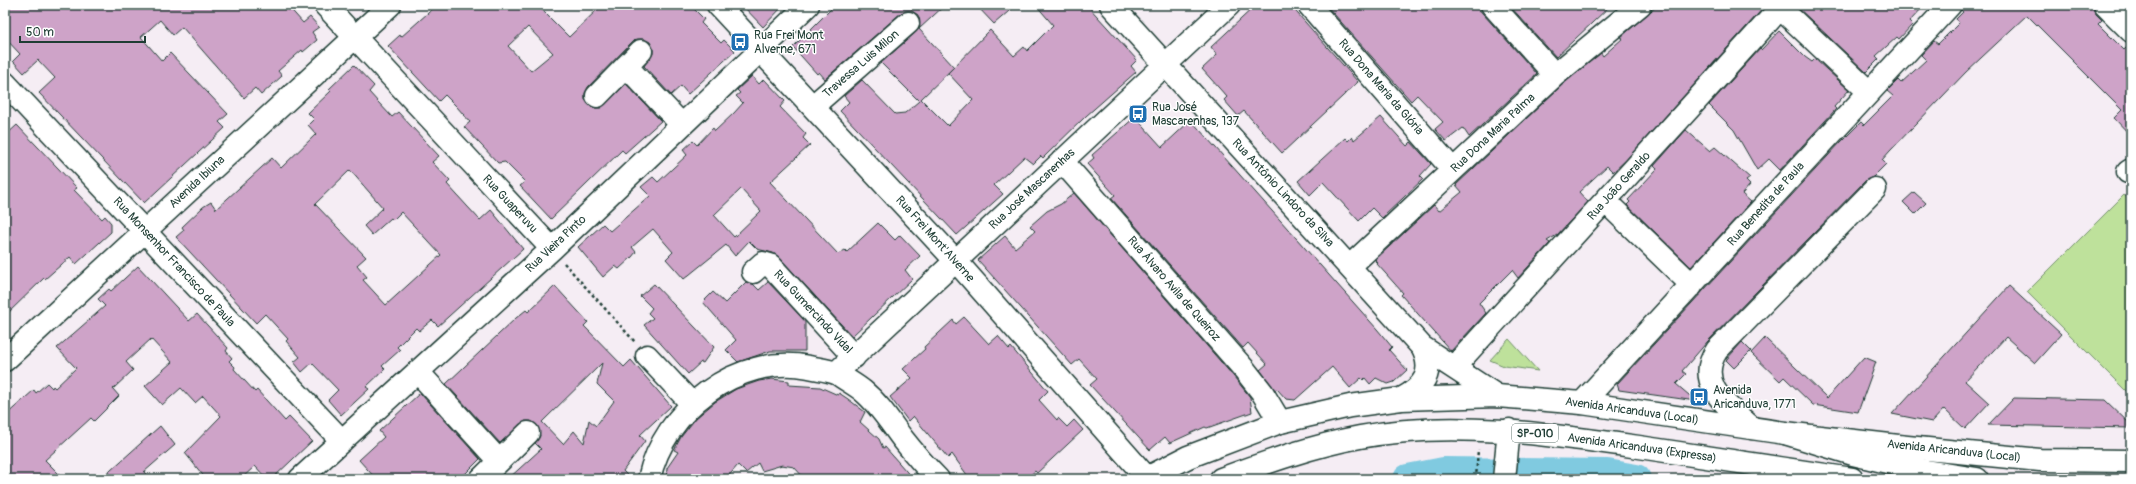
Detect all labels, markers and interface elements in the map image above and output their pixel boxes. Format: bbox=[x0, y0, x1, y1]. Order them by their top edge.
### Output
scale bar bbox=[20, 18, 145, 44]
text: 50 m bbox=[26, 25, 54, 40]
street label: Travessa Luis Milon bbox=[820, 27, 902, 101]
place label: Rua Frei Mont Alverne, 671 bbox=[754, 28, 824, 57]
bus stop icon: Rua Frei Mont Alverne, 671 bbox=[729, 31, 751, 53]
street label: Rua Dona Maria da Glória bbox=[1335, 36, 1427, 138]
street label: Rua Dona Maria Palma bbox=[1448, 90, 1539, 176]
place label: Rua José Mascarenhas, 137 bbox=[1152, 100, 1240, 129]
bus stop icon: Rua José Mascarenhas, 137 bbox=[1127, 103, 1149, 125]
street label: Rua Antônio Lindoro da Silva bbox=[1229, 136, 1337, 251]
street label: Rua José Mascarenhas bbox=[986, 145, 1079, 233]
street label: Rua João Geraldo bbox=[1584, 148, 1654, 223]
street label: Avenida Ibiuna bbox=[166, 152, 228, 212]
street label: Rua Benedita de Paula bbox=[1724, 159, 1808, 249]
street label: Rua Guaperuvu bbox=[479, 172, 541, 236]
street label: Rua Frei Mont'Alverne bbox=[892, 193, 978, 285]
street label: Rua Monsenhor Francisco de Paula bbox=[110, 194, 238, 330]
street label: Rua Vieira Pinto bbox=[523, 212, 590, 276]
street label: Rua Álvaro Avila de Queiroz bbox=[1124, 233, 1225, 345]
street label: Rua Gumercindo Vidal bbox=[770, 267, 856, 357]
place label: Avenida Aricanduva, 1771 bbox=[1713, 383, 1796, 412]
bus stop icon: Avenida Aricanduva, 1771 bbox=[1688, 386, 1710, 408]
street label: Avenida Aricanduva (Local) bbox=[1564, 394, 1700, 428]
road number: SP-010 bbox=[1512, 424, 1558, 442]
street label: Avenida Aricanduva (Expressa) bbox=[1566, 430, 1718, 466]
street label: Avenida Aricanduva (Local) bbox=[1886, 436, 2022, 466]

